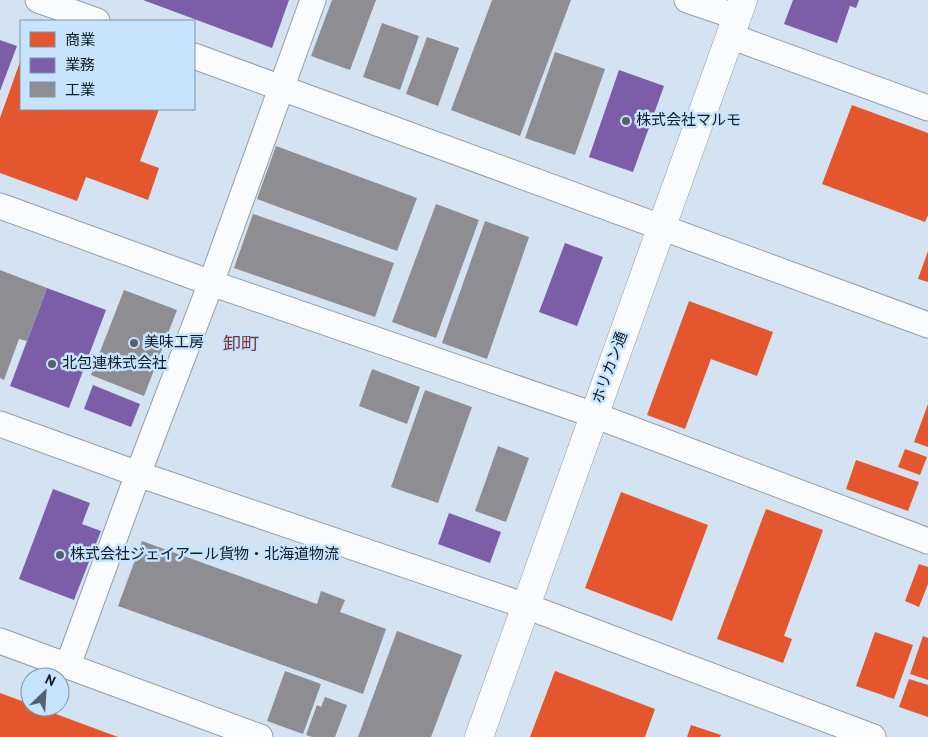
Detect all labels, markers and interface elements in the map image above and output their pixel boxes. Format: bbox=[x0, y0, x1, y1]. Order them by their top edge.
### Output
legend bbox=[20, 20, 195, 110]
text: 商業 bbox=[65, 32, 95, 51]
text: 業務 bbox=[65, 57, 95, 76]
text: 工業 bbox=[65, 82, 95, 101]
place label: 株式会社マルモ bbox=[636, 112, 741, 131]
marker: 株式会社マルモ bbox=[620, 115, 632, 127]
street label: ホリカン通 bbox=[589, 330, 633, 406]
place label: 美味工房 bbox=[144, 334, 204, 353]
district label: 卸町 bbox=[223, 334, 259, 357]
marker: 美味工房 bbox=[128, 337, 140, 349]
place label: 北包連株式会社 bbox=[62, 354, 167, 374]
marker: 北包連株式会社 bbox=[46, 358, 58, 370]
place label: 株式会社ジェイアール貨物・北海道物流 bbox=[70, 545, 339, 565]
marker: 株式会社ジェイアール貨物・北海道物流 bbox=[54, 549, 66, 561]
north arrow bbox=[20, 667, 70, 717]
text: N bbox=[42, 672, 58, 691]

